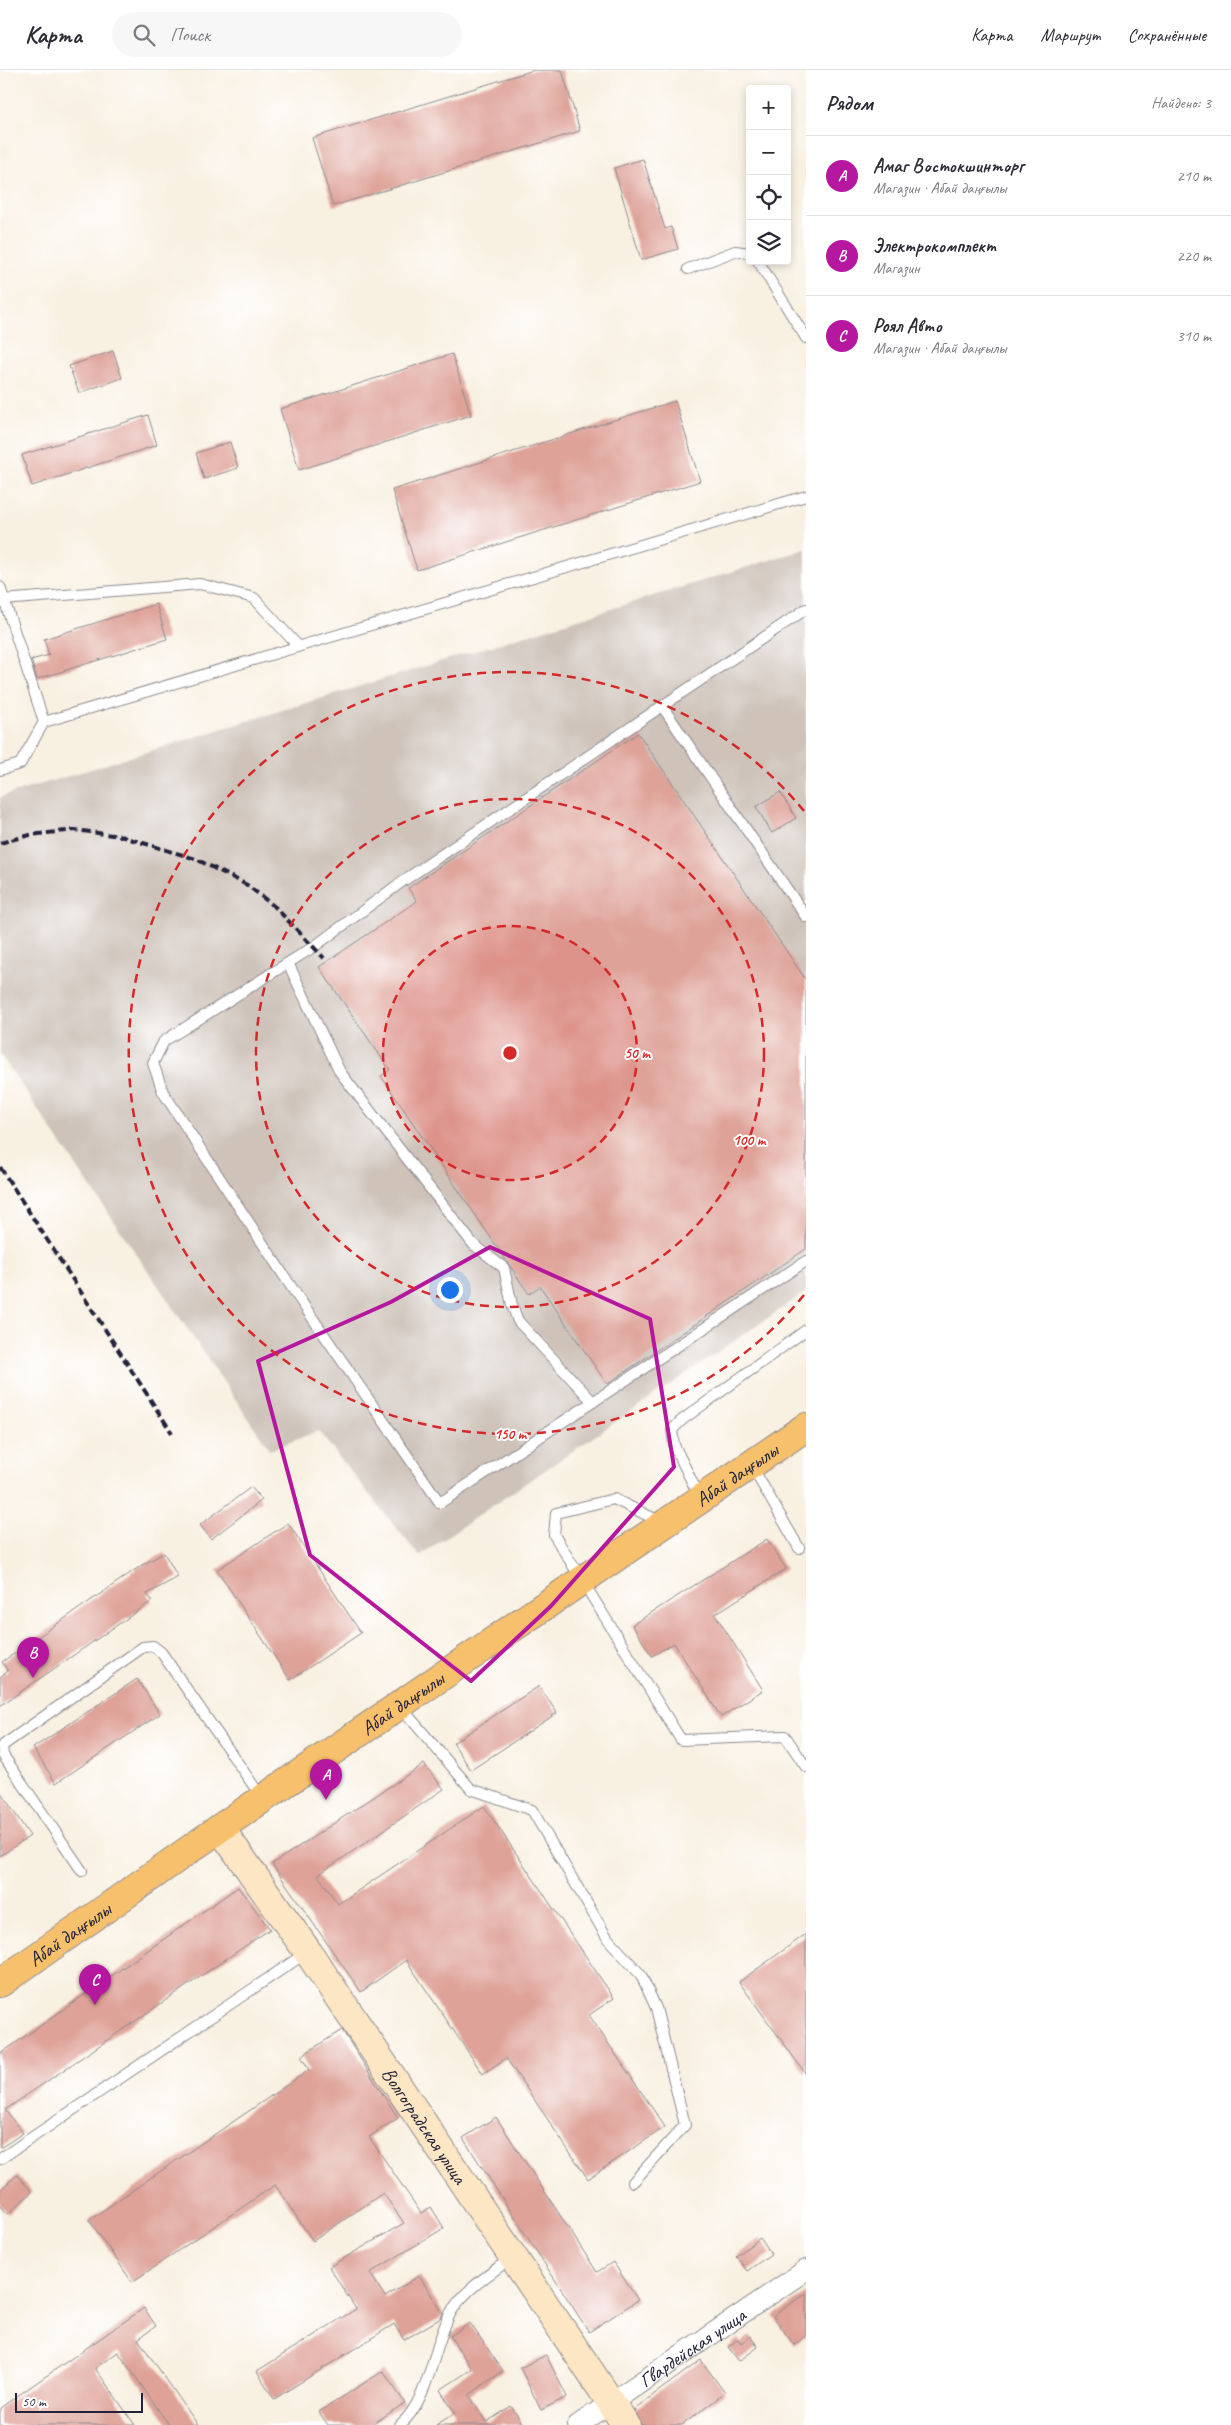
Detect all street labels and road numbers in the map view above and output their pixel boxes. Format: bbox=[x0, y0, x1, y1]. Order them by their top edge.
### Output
street label: Абай даңғылы bbox=[690, 1437, 784, 1512]
street label: Абай даңғылы bbox=[356, 1665, 450, 1740]
street label: Абай даңғылы bbox=[23, 1896, 117, 1972]
street label: Волгоградская улица bbox=[376, 2062, 474, 2190]
street label: Гвардейская улица bbox=[634, 2301, 752, 2393]

